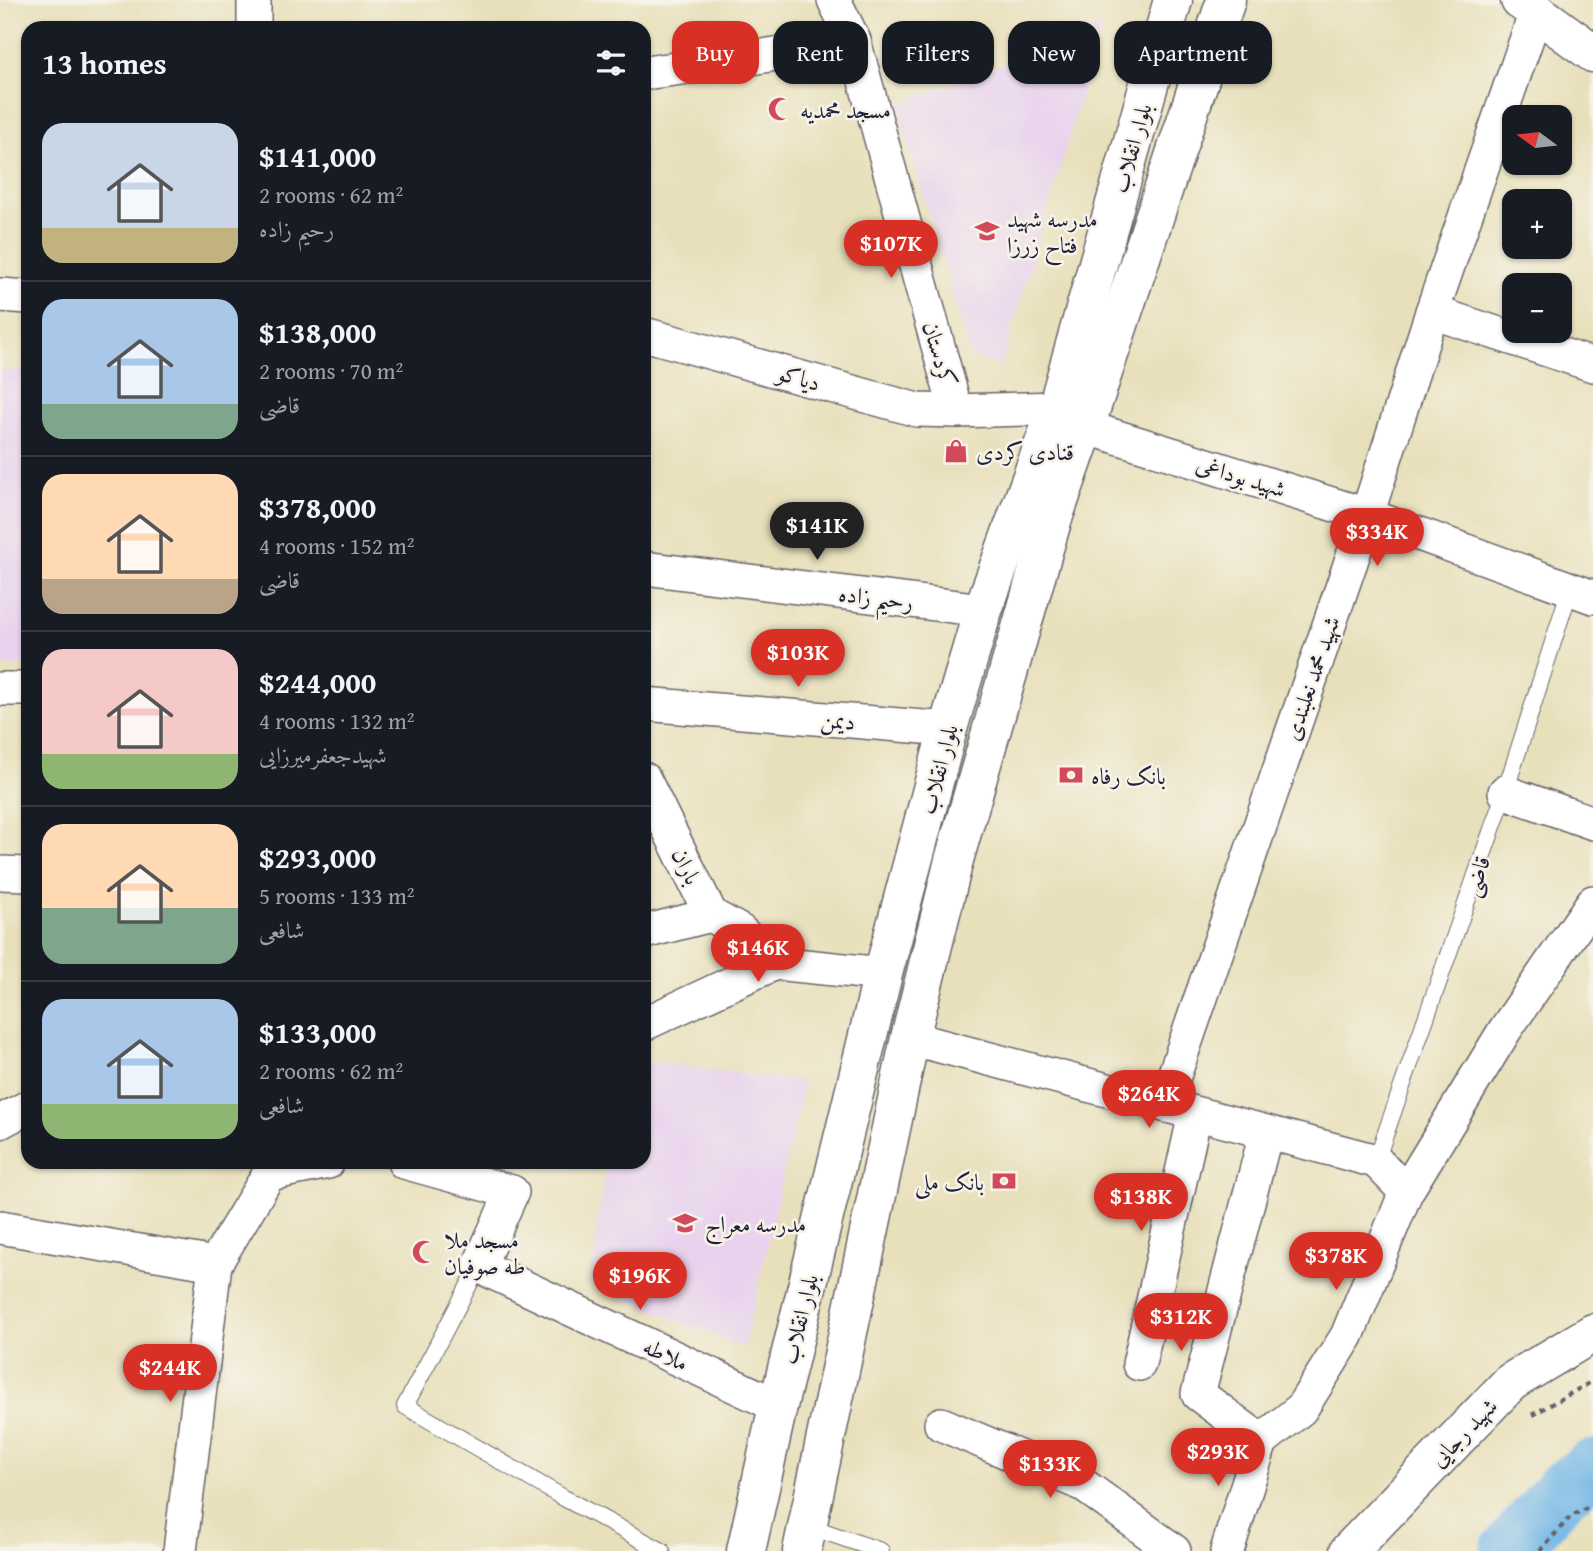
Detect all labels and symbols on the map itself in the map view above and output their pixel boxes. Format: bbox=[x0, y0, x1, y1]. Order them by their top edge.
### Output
place label: مسجد محمدیه bbox=[800, 93, 891, 126]
mosque icon: مسجد محمدیه bbox=[766, 95, 794, 123]
street label: بلوار انقلاب bbox=[1102, 99, 1160, 197]
north arrow bbox=[1502, 105, 1572, 175]
place label: مدرسه شهید فتاح زرزا bbox=[1007, 202, 1098, 266]
school or university icon: مدرسه شهید فتاح زرزا bbox=[973, 217, 1001, 245]
pin: $107K bbox=[842, 220, 940, 280]
street label: کردستان bbox=[915, 317, 965, 391]
street label: دیاکو bbox=[772, 355, 824, 399]
place label: قنادی کردی bbox=[976, 435, 1074, 468]
shop icon: قنادی کردی bbox=[942, 437, 970, 465]
street label: شهید بوداغی bbox=[1192, 447, 1290, 505]
pin: $141K bbox=[768, 503, 866, 562]
pin: $334K bbox=[1328, 508, 1426, 568]
street label: رحیم زاده bbox=[836, 576, 915, 625]
street label: شهید محمد نعلبندی bbox=[1274, 611, 1348, 745]
pin: $103K bbox=[749, 630, 847, 689]
street label: دیمن bbox=[819, 702, 857, 738]
street label: بلوار انقلاب bbox=[910, 720, 966, 818]
place label: بانک رفاه bbox=[1091, 759, 1166, 792]
bank icon: بانک رفاه bbox=[1057, 761, 1085, 789]
street label: باران bbox=[664, 842, 710, 890]
street label: قاضی bbox=[1454, 851, 1499, 901]
pin: $146K bbox=[709, 925, 807, 984]
pin: $264K bbox=[1100, 1070, 1198, 1130]
place label: بانک ملی bbox=[915, 1165, 984, 1200]
bank icon: بانک ملی bbox=[990, 1167, 1018, 1195]
pin: $138K bbox=[1092, 1174, 1190, 1233]
place label: مدرسه معراج bbox=[705, 1207, 806, 1245]
school or university icon: مدرسه معراج bbox=[671, 1209, 699, 1237]
place label: مسجد ملا طه صوفیان bbox=[444, 1223, 526, 1282]
pin: $378K bbox=[1287, 1232, 1385, 1292]
mosque icon: مسجد ملا طه صوفیان bbox=[410, 1238, 438, 1266]
pin: $196K bbox=[591, 1252, 689, 1312]
street label: بلوار انقلاب bbox=[772, 1270, 826, 1368]
pin: $312K bbox=[1132, 1294, 1230, 1353]
street label: ملاطه bbox=[638, 1329, 694, 1379]
pin: $244K bbox=[121, 1344, 219, 1404]
street label: شهید رجایی bbox=[1422, 1390, 1504, 1474]
pin: $293K bbox=[1169, 1428, 1267, 1488]
pin: $133K bbox=[1001, 1440, 1099, 1500]

